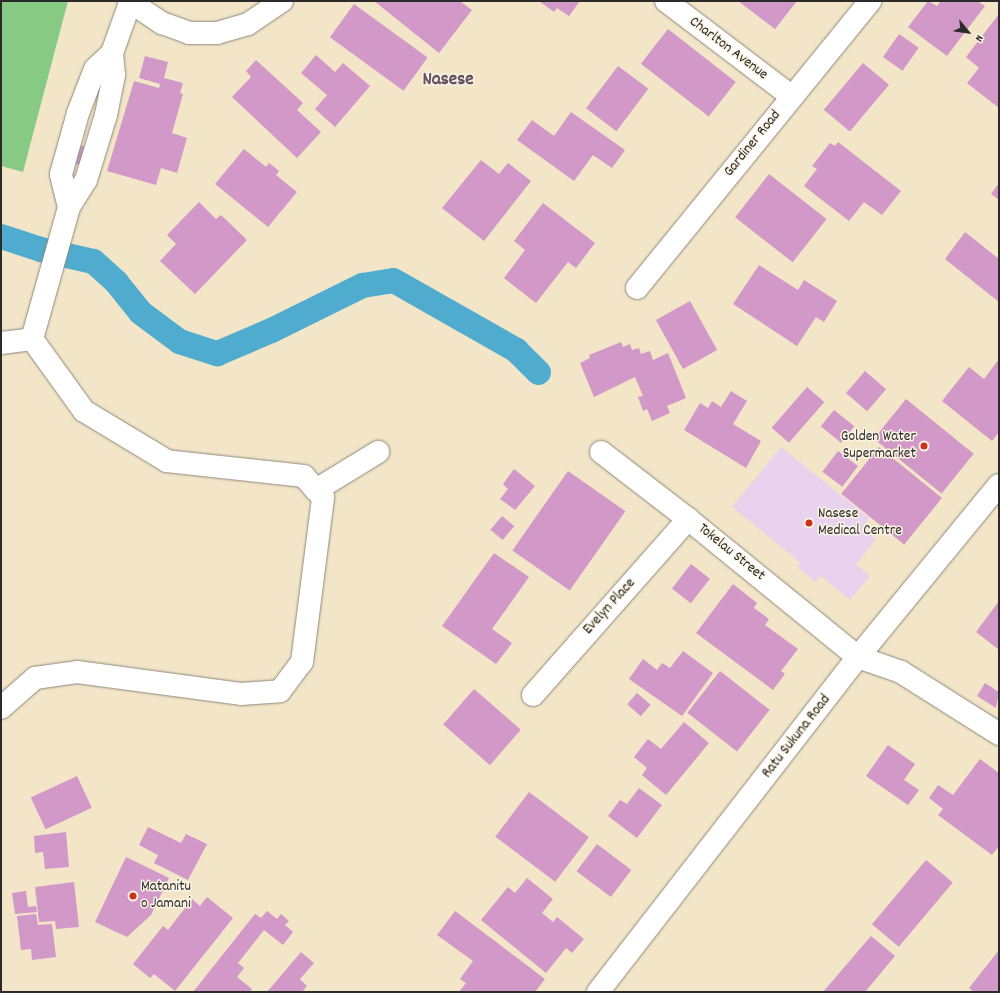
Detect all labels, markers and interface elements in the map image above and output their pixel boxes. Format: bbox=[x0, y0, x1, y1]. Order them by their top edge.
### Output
north arrow bbox=[948, 12, 988, 52]
street label: Charlton Avenue bbox=[685, 14, 771, 84]
text: N bbox=[970, 32, 987, 44]
district label: Nasese bbox=[422, 70, 474, 92]
street label: Gardiner Road bbox=[721, 107, 785, 181]
place label: Golden Water Supermarket bbox=[841, 428, 916, 463]
marker: Golden Water Supermarket bbox=[919, 441, 929, 451]
place label: Nasese Medical Centre bbox=[818, 505, 902, 540]
marker: Nasese Medical Centre bbox=[803, 517, 815, 529]
street label: Tokelau Street bbox=[694, 521, 768, 585]
street label: Evelyn Place bbox=[580, 575, 640, 639]
street label: Ratu Sukuna Road bbox=[759, 692, 835, 782]
place label: Matanitu o Jamani bbox=[141, 878, 191, 913]
marker: Matanitu o Jamani bbox=[128, 891, 138, 901]

